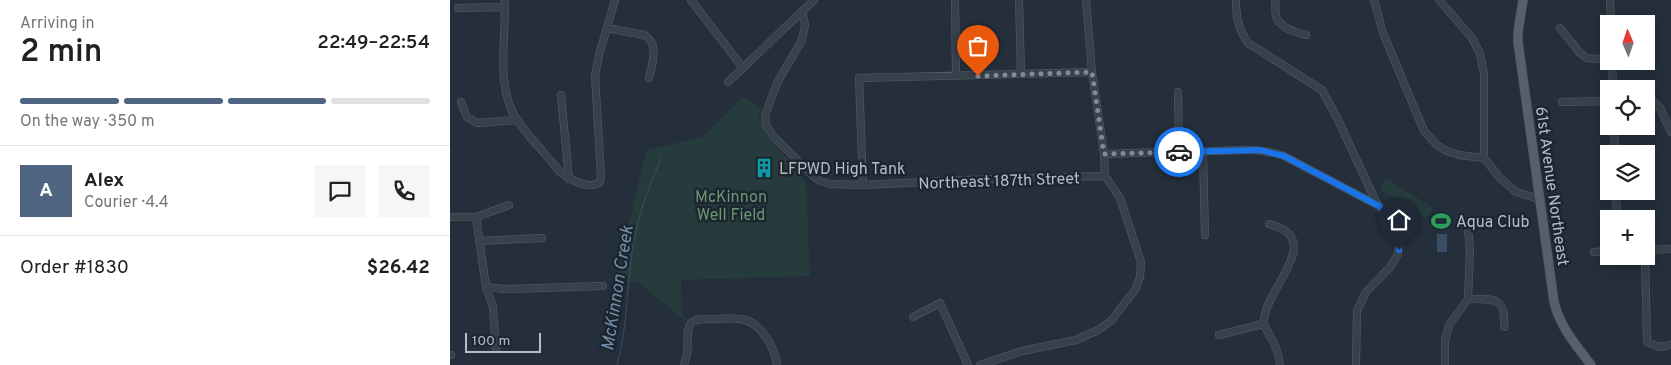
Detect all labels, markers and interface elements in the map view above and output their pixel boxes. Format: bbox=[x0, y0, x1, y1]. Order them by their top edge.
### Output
text: Arriving in bbox=[20, 14, 95, 34]
north arrow bbox=[1600, 15, 1655, 70]
map controls bbox=[1600, 15, 1655, 265]
pin bbox=[957, 25, 999, 76]
text: 22:49–22:54 bbox=[317, 31, 430, 55]
icon: bag bbox=[964, 32, 992, 60]
text: 2 min bbox=[20, 33, 102, 73]
button: locate bbox=[1600, 80, 1655, 135]
street label: 61st Avenue Northeast bbox=[1530, 105, 1572, 267]
text: On the way · 350 m bbox=[20, 112, 155, 132]
courier bbox=[1154, 127, 1204, 177]
icon: car bbox=[1165, 138, 1193, 166]
button: layers bbox=[1600, 145, 1655, 200]
building icon: LFPWD High Tank bbox=[753, 157, 775, 179]
place label: LFPWD High Tank bbox=[779, 160, 905, 180]
button: chat bbox=[314, 165, 366, 217]
button: phone bbox=[378, 165, 430, 217]
text: Alex bbox=[84, 169, 124, 193]
street label: Northeast 187th Street bbox=[918, 169, 1080, 195]
text: A bbox=[39, 179, 53, 203]
park label: McKinnon Well Field bbox=[695, 188, 767, 226]
text: Courier · 4.4 bbox=[84, 193, 169, 213]
pin bbox=[1378, 199, 1420, 250]
icon: home bbox=[1385, 206, 1413, 234]
sports icon: Aqua Club bbox=[1430, 210, 1452, 232]
button: + bbox=[1600, 210, 1655, 265]
place label: Aqua Club bbox=[1456, 213, 1530, 233]
water label: McKinnon Creek bbox=[597, 223, 640, 353]
text: Order #1830 bbox=[20, 256, 129, 280]
text: $26.42 bbox=[367, 256, 430, 280]
scale bar bbox=[465, 330, 541, 353]
text: 100 m bbox=[472, 333, 510, 350]

